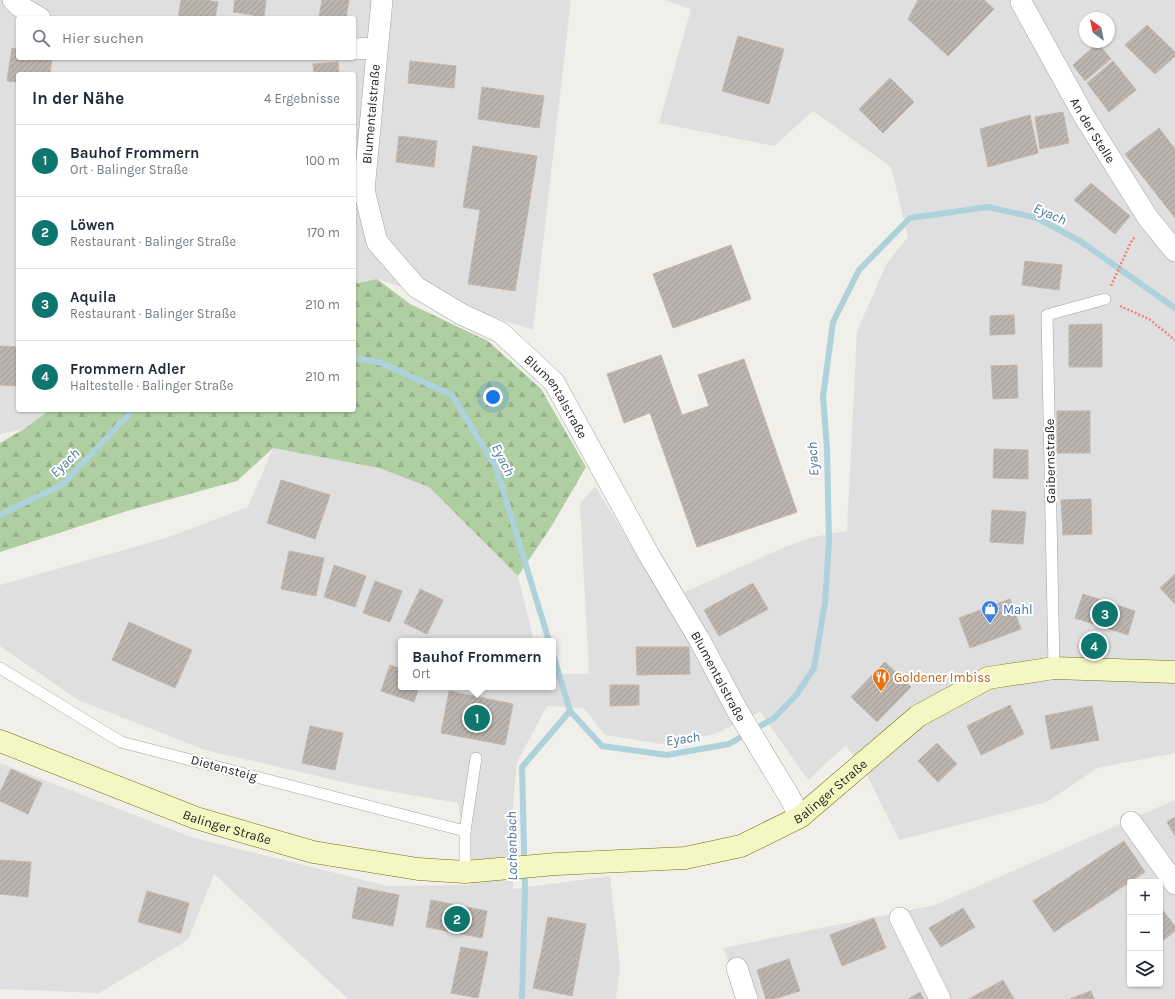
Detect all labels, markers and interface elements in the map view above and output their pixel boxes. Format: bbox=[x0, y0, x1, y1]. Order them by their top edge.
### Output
north arrow bbox=[1079, 12, 1115, 48]
search box bbox=[16, 16, 356, 60]
icon: search bbox=[30, 27, 52, 49]
text: Hier suchen bbox=[62, 29, 144, 47]
street label: Blumentalstraße bbox=[359, 63, 383, 165]
text: In der Nähe bbox=[32, 88, 124, 108]
text: 4 Ergebnisse bbox=[264, 91, 340, 106]
street label: An der Stelle bbox=[1068, 95, 1119, 166]
text: Bauhof Frommern bbox=[70, 144, 199, 162]
text: 1 bbox=[43, 153, 47, 168]
text: 100 m bbox=[305, 153, 340, 168]
text: Ort · Balinger Straße bbox=[70, 162, 188, 177]
water label: Eyach bbox=[1031, 199, 1069, 229]
text: Löwen bbox=[70, 216, 115, 234]
text: 2 bbox=[41, 225, 49, 240]
text: 170 m bbox=[307, 225, 340, 240]
text: Restaurant · Balinger Straße bbox=[70, 234, 236, 249]
text: Aquila bbox=[70, 288, 116, 306]
text: 3 bbox=[41, 297, 49, 312]
text: 210 m bbox=[305, 297, 340, 312]
text: Restaurant · Balinger Straße bbox=[70, 306, 236, 321]
street label: Blumentalstraße bbox=[522, 351, 591, 441]
text: Frommern Adler bbox=[70, 360, 185, 378]
text: 4 bbox=[41, 369, 49, 384]
text: 210 m bbox=[305, 369, 340, 384]
text: Haltestelle · Balinger Straße bbox=[70, 378, 234, 393]
your location bbox=[483, 387, 503, 407]
street label: Gaibernstraße bbox=[1042, 418, 1058, 503]
water label: Eyach bbox=[488, 441, 518, 479]
water label: Eyach bbox=[804, 441, 822, 477]
water label: Eyach bbox=[47, 445, 83, 481]
shop icon: Mahl bbox=[980, 599, 1000, 624]
pin: 3 bbox=[1092, 599, 1118, 629]
place label: Mahl bbox=[1003, 602, 1033, 617]
street label: Blumentalstraße bbox=[688, 628, 750, 724]
pin: 4 bbox=[1081, 631, 1107, 661]
popup bbox=[398, 638, 556, 690]
text: Bauhof Frommern bbox=[412, 648, 542, 666]
text: Ort bbox=[412, 666, 430, 681]
restaurant icon: Goldener Imbiss bbox=[871, 667, 891, 692]
place label: Goldener Imbiss bbox=[894, 670, 991, 685]
pin: 1 bbox=[464, 703, 490, 733]
water label: Eyach bbox=[665, 728, 701, 750]
street label: Dietensteig bbox=[189, 752, 259, 784]
street label: Balinger Straße bbox=[791, 756, 870, 826]
street label: Balinger Straße bbox=[181, 806, 274, 847]
water label: Lochenbach bbox=[503, 811, 521, 881]
map controls bbox=[1127, 879, 1163, 987]
button: + bbox=[1127, 879, 1163, 915]
pin: 2 bbox=[444, 904, 470, 934]
button: − bbox=[1127, 915, 1163, 951]
button: layers bbox=[1127, 951, 1163, 987]

